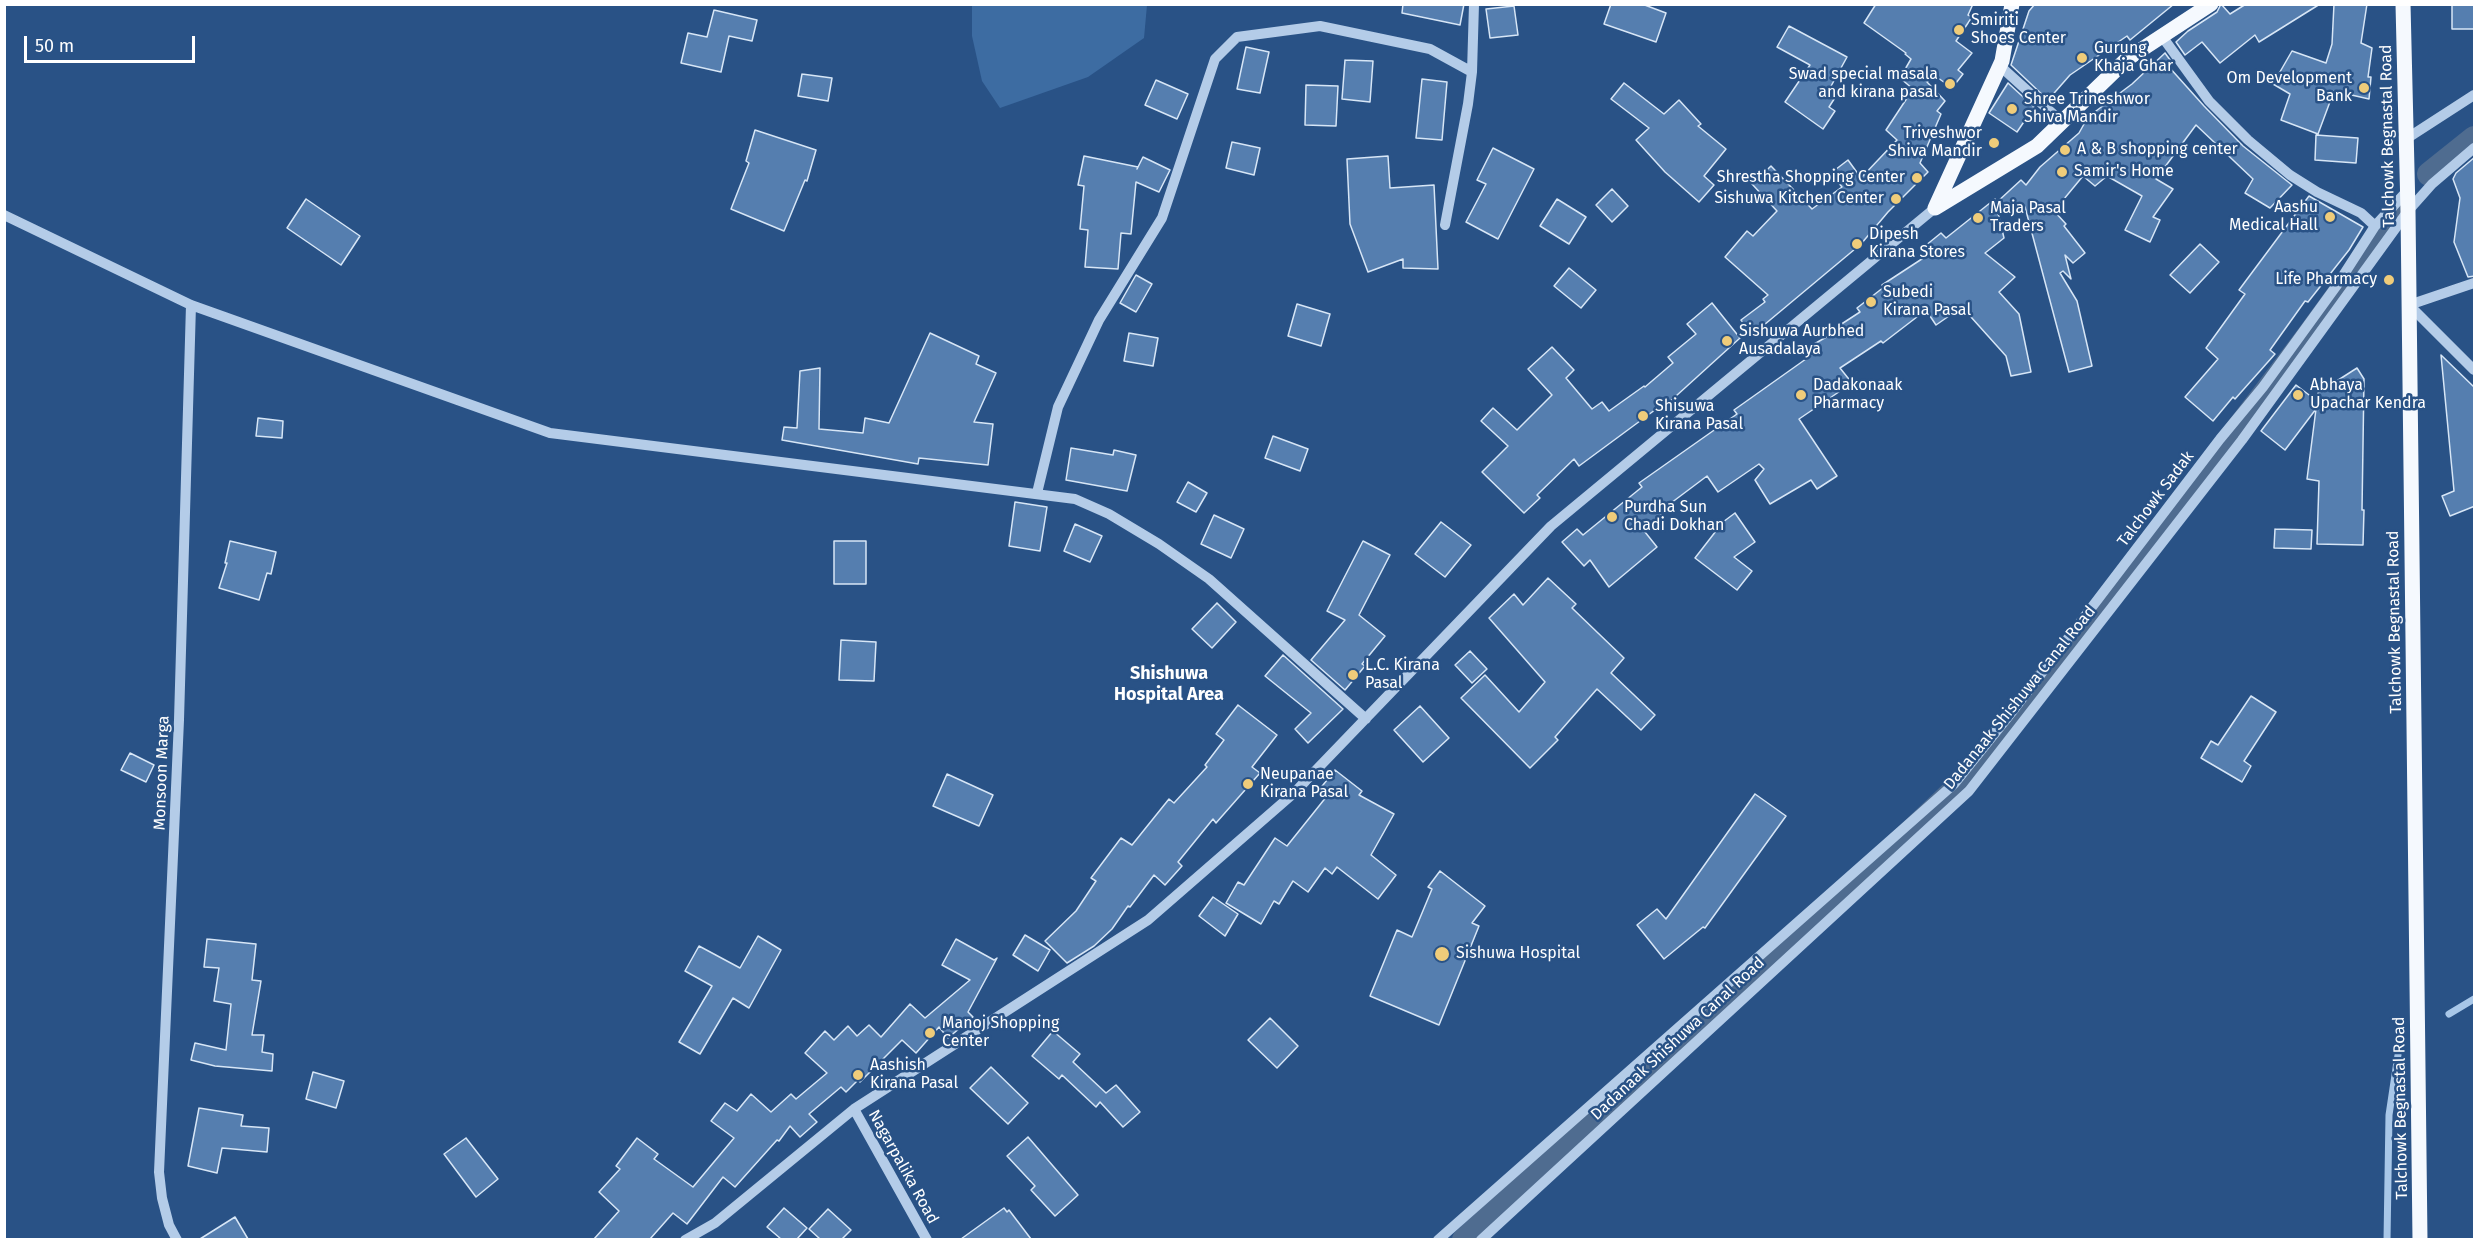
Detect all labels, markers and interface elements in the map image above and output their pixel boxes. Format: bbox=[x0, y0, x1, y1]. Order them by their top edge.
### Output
place label: Smiriti Shoes Center bbox=[1971, 11, 2066, 49]
marker: Smiriti Shoes Center bbox=[1952, 23, 1966, 37]
scale bar bbox=[27, 24, 198, 62]
text: 50 m bbox=[35, 35, 74, 57]
place label: Gurung Khaja Ghar bbox=[2094, 39, 2173, 77]
street label: Talchowk Begnastal Road bbox=[2377, 44, 2399, 228]
marker: Gurung Khaja Ghar bbox=[2075, 51, 2089, 65]
place label: Swad special masala and kirana pasal bbox=[1789, 65, 1938, 103]
place label: Om Development Bank bbox=[2226, 69, 2352, 107]
marker: Swad special masala and kirana pasal bbox=[1943, 77, 1957, 91]
marker: Om Development Bank bbox=[2357, 81, 2371, 95]
place label: Shree Trineshwor Shiva Mandir bbox=[2024, 90, 2150, 128]
marker: Shree Trineshwor Shiva Mandir bbox=[2005, 102, 2019, 116]
place label: Triveshwor Shiva Mandir bbox=[1888, 124, 1982, 162]
marker: Triveshwor Shiva Mandir bbox=[1987, 136, 2001, 150]
place label: A & B shopping center bbox=[2077, 140, 2238, 160]
marker: A & B shopping center bbox=[2058, 143, 2072, 157]
place label: Samir's Home bbox=[2074, 162, 2174, 182]
marker: Samir's Home bbox=[2055, 165, 2069, 179]
place label: Shrestha Shopping Center bbox=[1717, 168, 1905, 188]
marker: Shrestha Shopping Center bbox=[1910, 171, 1924, 185]
place label: Sishuwa Kitchen Center bbox=[1714, 189, 1884, 209]
marker: Sishuwa Kitchen Center bbox=[1889, 192, 1903, 206]
place label: Aashu Medical Hall bbox=[2229, 198, 2318, 236]
place label: Maja Pasal Traders bbox=[1990, 199, 2066, 237]
marker: Aashu Medical Hall bbox=[2323, 210, 2337, 224]
marker: Maja Pasal Traders bbox=[1971, 211, 1985, 225]
place label: Dipesh Kirana Stores bbox=[1869, 225, 1965, 263]
marker: Dipesh Kirana Stores bbox=[1850, 237, 1864, 251]
place label: Life Pharmacy bbox=[2275, 270, 2377, 290]
marker: Life Pharmacy bbox=[2382, 273, 2396, 287]
place label: Subedi Kirana Pasal bbox=[1883, 283, 1971, 321]
marker: Subedi Kirana Pasal bbox=[1864, 295, 1878, 309]
place label: Sishuwa Aurbhed Ausadalaya bbox=[1739, 322, 1864, 360]
marker: Sishuwa Aurbhed Ausadalaya bbox=[1720, 334, 1734, 348]
place label: Dadakonaak Pharmacy bbox=[1813, 376, 1902, 414]
place label: Abhaya Upachar Kendra bbox=[2310, 376, 2426, 414]
marker: Dadakonaak Pharmacy bbox=[1794, 388, 1808, 402]
marker: Abhaya Upachar Kendra bbox=[2291, 388, 2305, 402]
place label: Shisuwa Kirana Pasal bbox=[1655, 397, 1743, 435]
marker: Shisuwa Kirana Pasal bbox=[1636, 409, 1650, 423]
street label: Talchowk Sadak bbox=[2114, 447, 2198, 551]
place label: Purdha Sun Chadi Dokhan bbox=[1624, 498, 1724, 536]
marker: Purdha Sun Chadi Dokhan bbox=[1605, 510, 1619, 524]
street label: Talchowk Begnastal Road bbox=[2384, 530, 2406, 714]
street label: Dadanaak Shishuwa Canal Road bbox=[1940, 602, 2100, 794]
place label: L.C. Kirana Pasal bbox=[1365, 656, 1440, 694]
district label: Shishuwa Hospital Area bbox=[1114, 663, 1224, 706]
marker: L.C. Kirana Pasal bbox=[1346, 668, 1360, 682]
street label: Monsoon Marga bbox=[150, 715, 174, 831]
place label: Neupanae Kirana Pasal bbox=[1260, 765, 1348, 803]
marker: Neupanae Kirana Pasal bbox=[1241, 777, 1255, 791]
place label: Sishuwa Hospital bbox=[1456, 944, 1580, 964]
marker: Sishuwa Hospital bbox=[1433, 945, 1451, 963]
street label: Dadanaak Shishuwa Canal Road bbox=[1587, 953, 1769, 1125]
place label: Manoj Shopping Center bbox=[942, 1014, 1059, 1052]
street label: Talchowk Begnastal Road bbox=[2390, 1016, 2412, 1200]
marker: Manoj Shopping Center bbox=[923, 1026, 937, 1040]
place label: Aashish Kirana Pasal bbox=[870, 1056, 958, 1094]
marker: Aashish Kirana Pasal bbox=[851, 1068, 865, 1082]
street label: Nagarpalika Road bbox=[864, 1107, 942, 1227]

